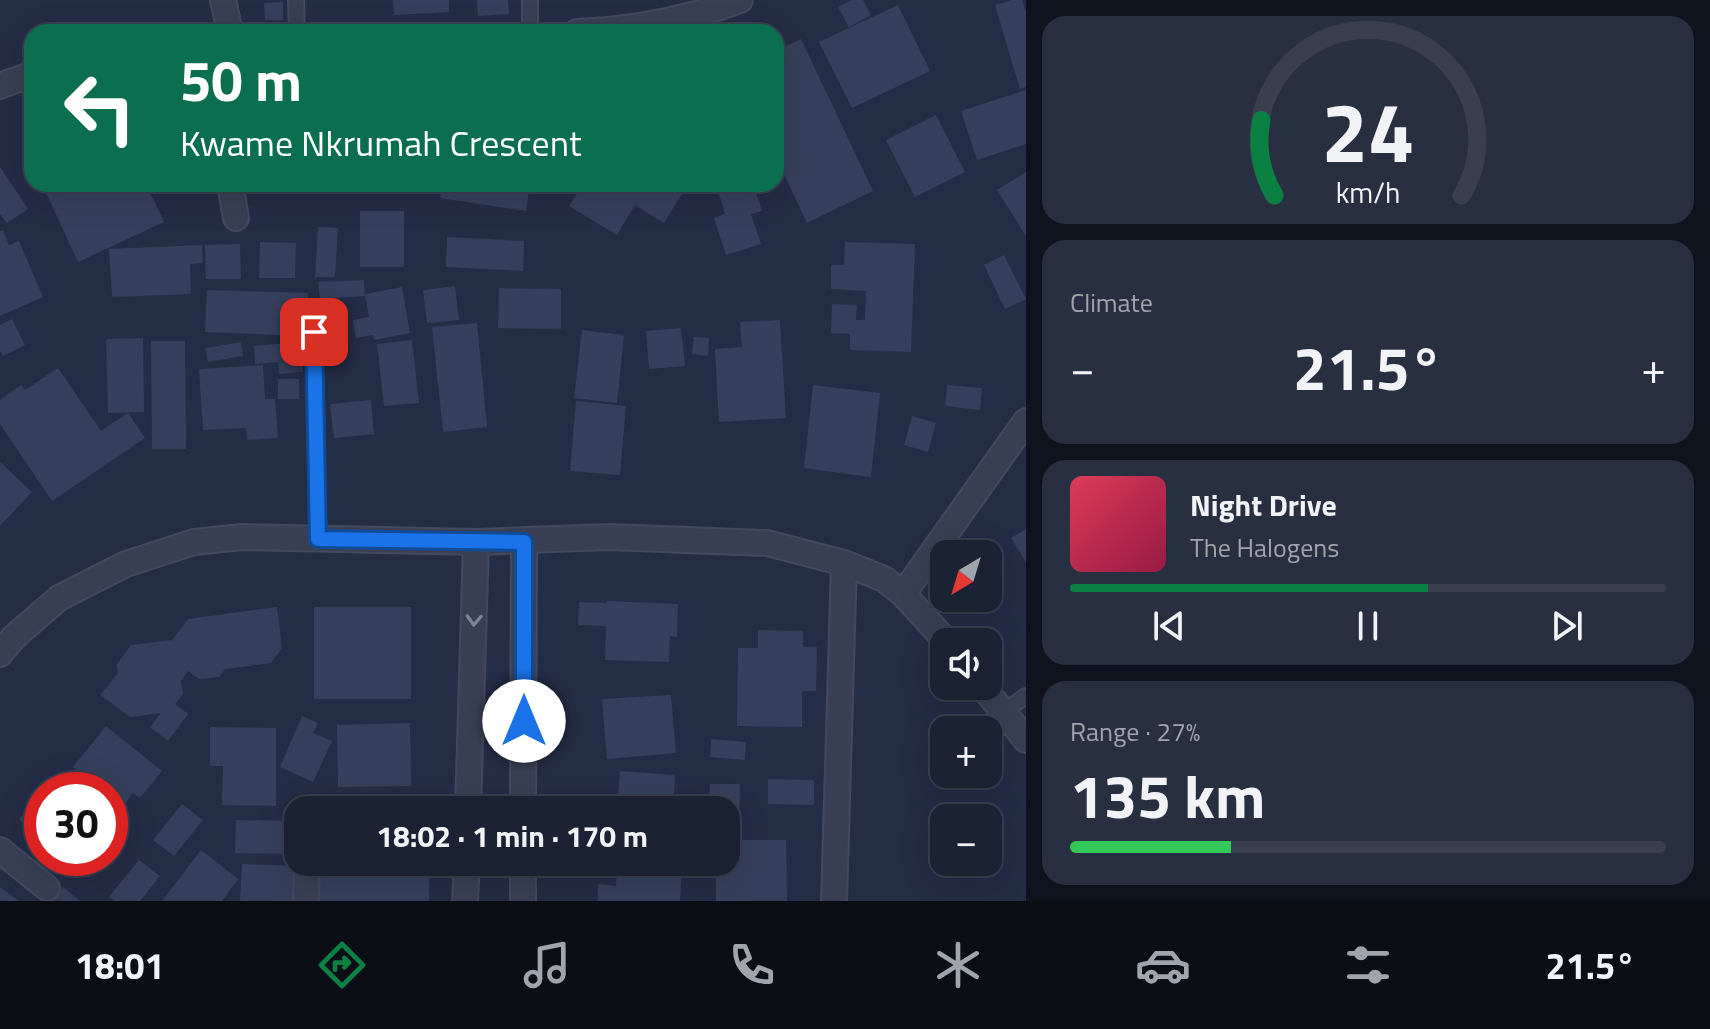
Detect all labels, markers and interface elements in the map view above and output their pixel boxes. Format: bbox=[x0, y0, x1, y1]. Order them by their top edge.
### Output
text: 50 m bbox=[180, 38, 302, 123]
icon: left bbox=[48, 56, 152, 160]
text: 24 bbox=[1321, 68, 1415, 194]
text: Kwame Nkrumah Crescent bbox=[180, 115, 582, 170]
text: km/h bbox=[1336, 171, 1400, 214]
text: Climate bbox=[1070, 283, 1153, 322]
pin bbox=[280, 298, 348, 366]
icon: arrive bbox=[292, 310, 336, 354]
text: 21.5° bbox=[1293, 322, 1443, 413]
text: − bbox=[1070, 334, 1095, 401]
text: + bbox=[1641, 334, 1666, 401]
text: Night Drive bbox=[1190, 482, 1337, 528]
text: The Halogens bbox=[1190, 528, 1339, 567]
north arrow bbox=[930, 540, 1002, 612]
map controls bbox=[930, 540, 1002, 876]
icon: previous bbox=[1147, 604, 1191, 648]
icon: pause bbox=[1346, 604, 1390, 648]
icon: next bbox=[1545, 604, 1589, 648]
one-way arrow bbox=[466, 614, 483, 627]
button: sound bbox=[930, 628, 1002, 700]
position arrow bbox=[482, 679, 566, 763]
text: Range · 27% bbox=[1070, 712, 1200, 751]
button: + bbox=[930, 716, 1002, 788]
text: 135 km bbox=[1070, 750, 1265, 841]
speed limit sign: 30 bbox=[24, 772, 128, 876]
button: − bbox=[930, 804, 1002, 876]
text: 18:02 · 1 min · 170 m bbox=[376, 813, 648, 859]
icon: directions bbox=[314, 937, 370, 993]
icon: music bbox=[519, 937, 575, 993]
icon: phone bbox=[724, 937, 780, 993]
icon: climate bbox=[930, 937, 986, 993]
icon: car bbox=[1135, 937, 1191, 993]
icon: filters bbox=[1340, 937, 1396, 993]
text: 18:01 bbox=[75, 938, 165, 993]
text: 21.5° bbox=[1545, 938, 1635, 993]

